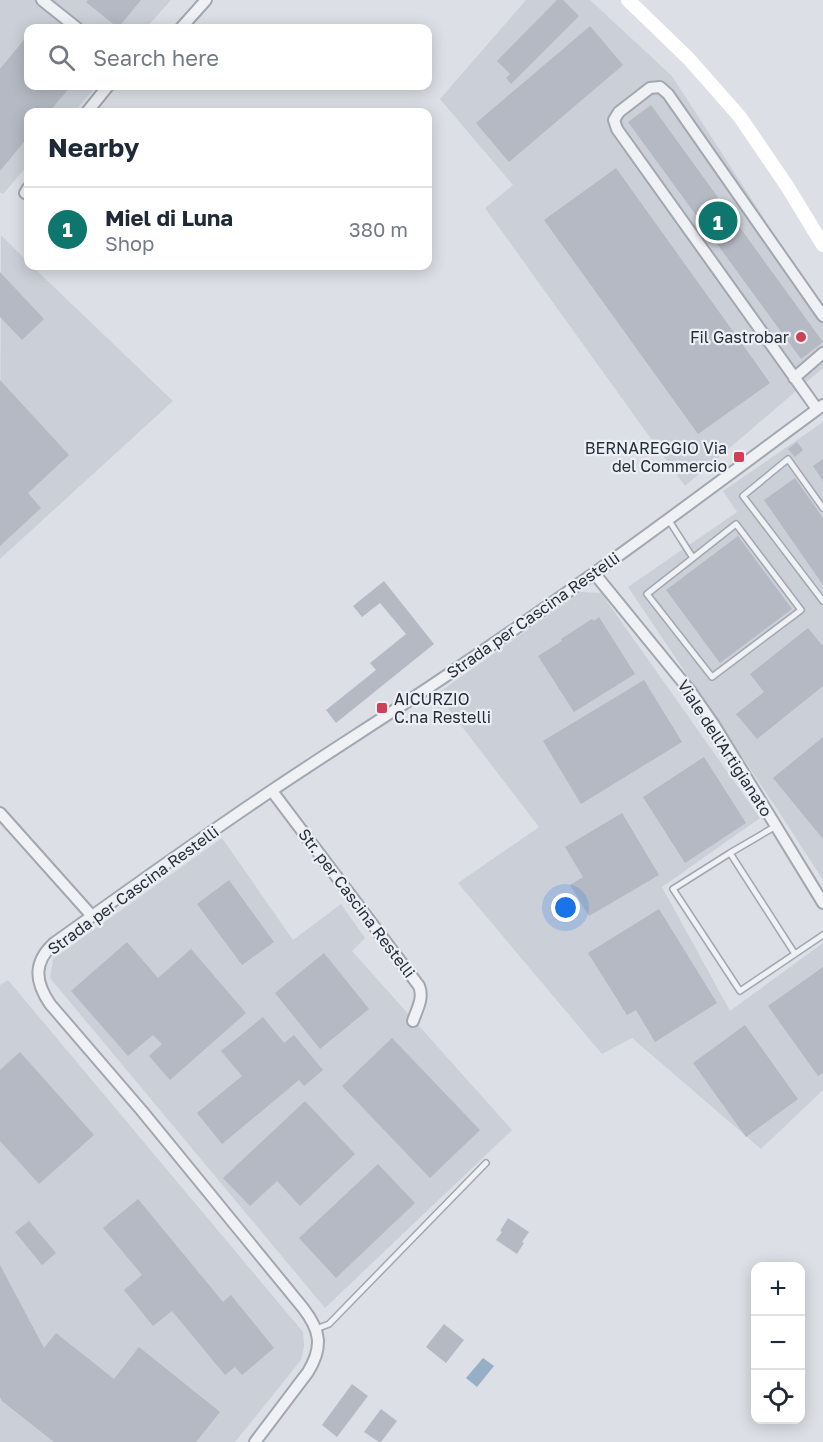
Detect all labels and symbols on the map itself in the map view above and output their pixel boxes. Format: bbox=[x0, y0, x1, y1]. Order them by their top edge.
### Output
pin: 1 bbox=[698, 198, 738, 244]
place label: Fil Gastrobar bbox=[690, 327, 789, 347]
marker: Fil Gastrobar bbox=[794, 330, 808, 344]
place label: BERNAREGGIO Via del Commercio bbox=[585, 438, 727, 476]
marker: BERNAREGGIO Via del Commercio bbox=[732, 450, 746, 464]
street label: Strada per Cascina Restelli bbox=[443, 548, 623, 682]
street label: Viale dell'Artigianato bbox=[673, 676, 777, 820]
place label: AICURZIO C.na Restelli bbox=[394, 689, 491, 727]
marker: AICURZIO C.na Restelli bbox=[375, 701, 389, 715]
street label: Strada per Cascina Restelli bbox=[44, 821, 222, 959]
street label: Str. per Cascina Restelli bbox=[294, 824, 420, 982]
your location bbox=[551, 893, 580, 922]

